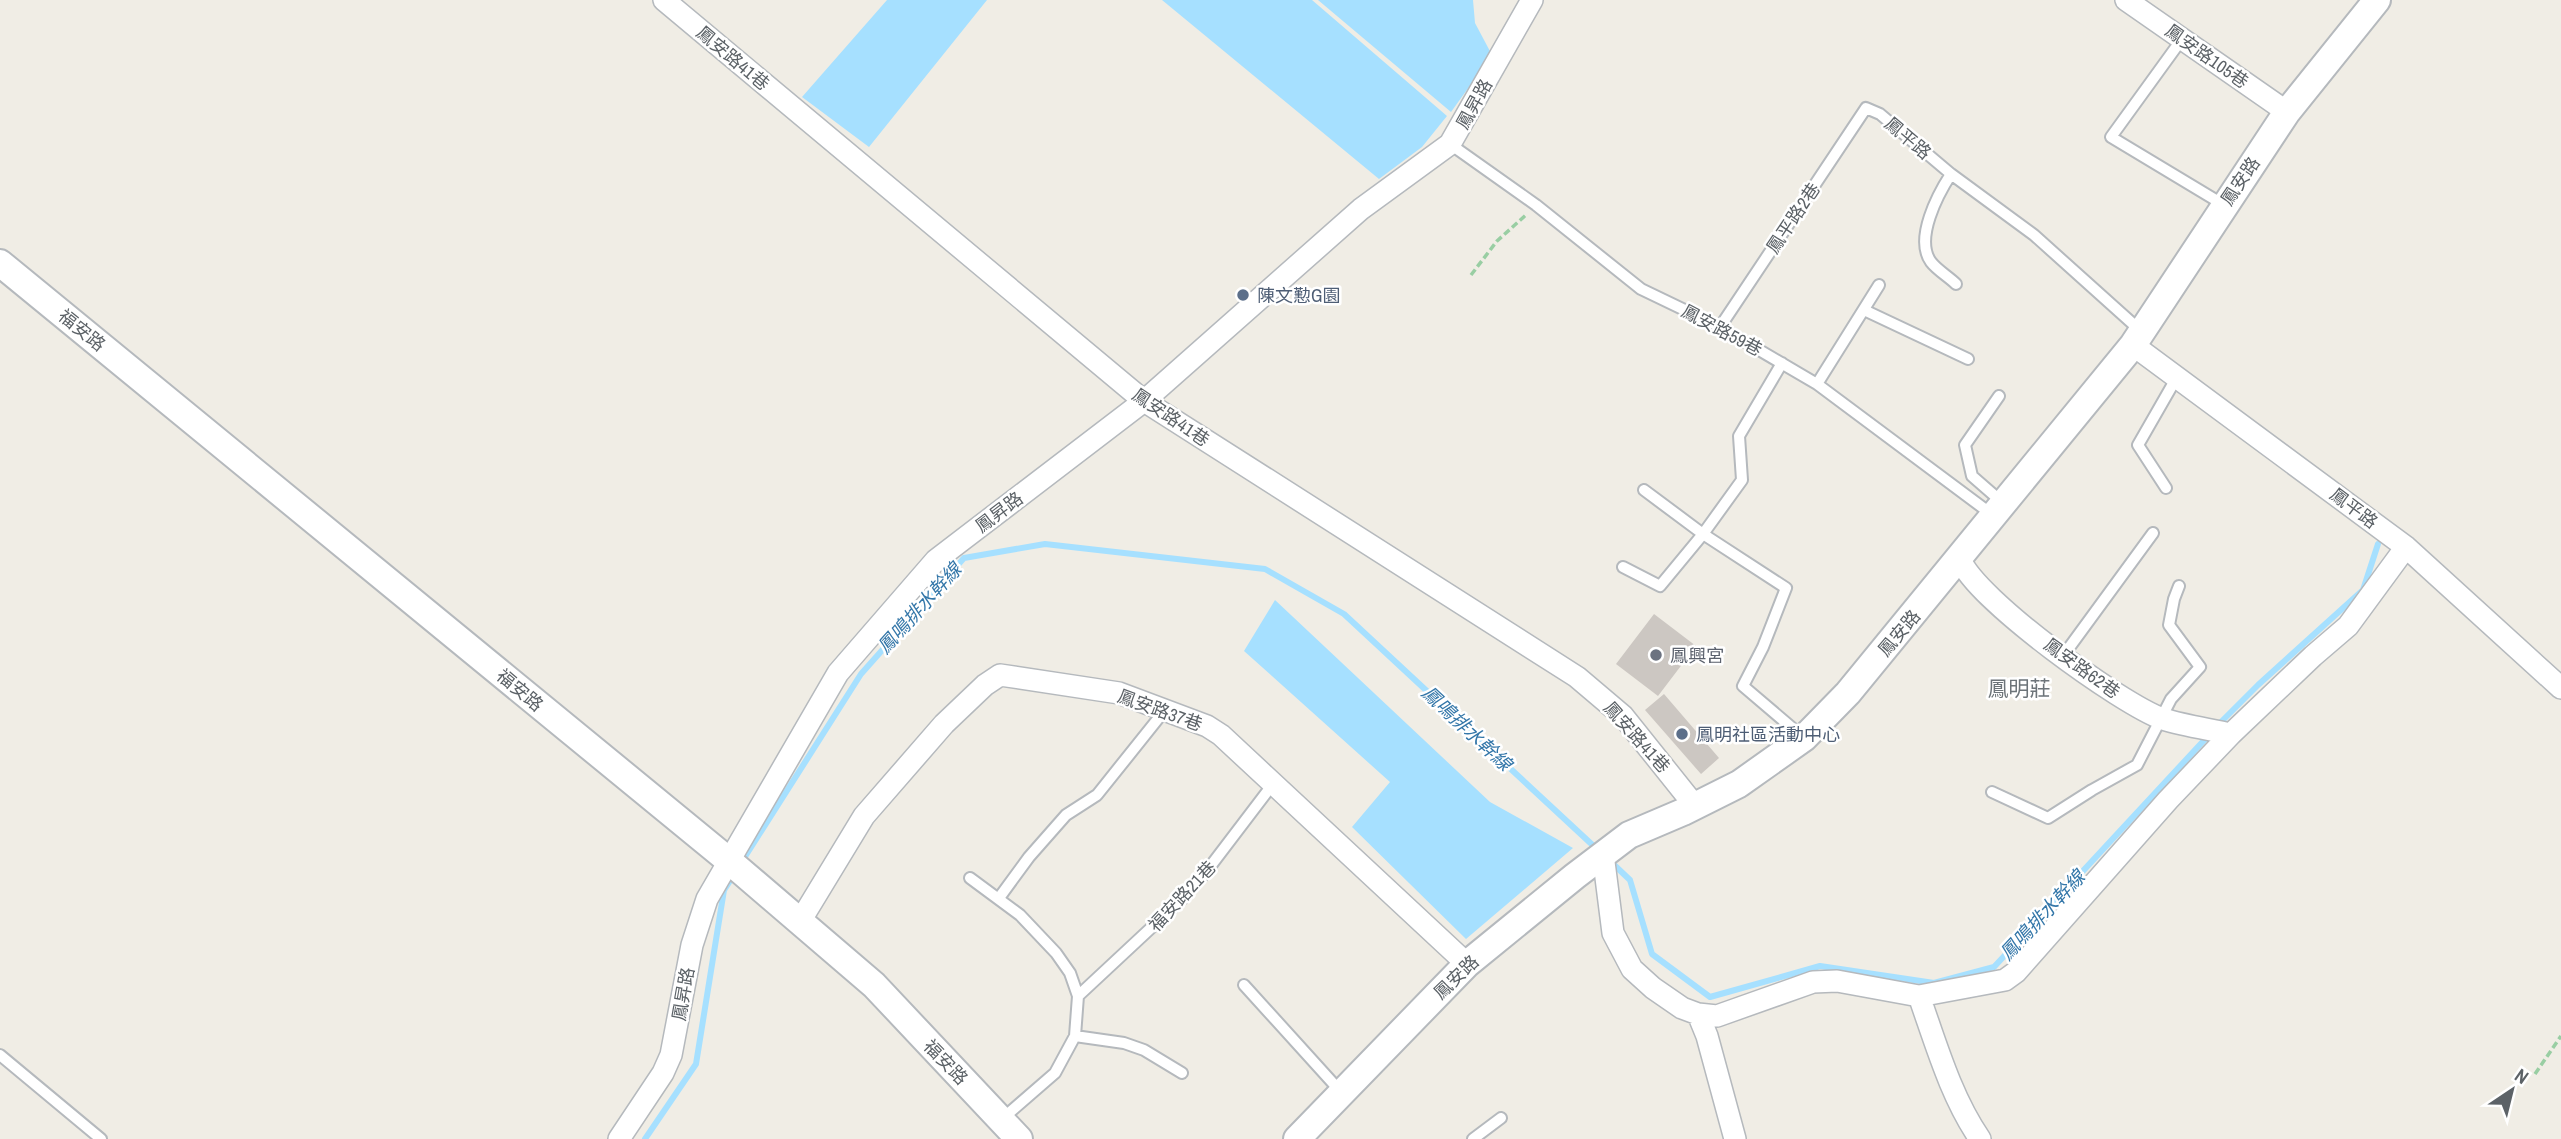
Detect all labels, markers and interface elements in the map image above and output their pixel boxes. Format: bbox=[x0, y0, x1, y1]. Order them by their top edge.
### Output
street label: 鳳安路105巷 bbox=[2160, 18, 2254, 94]
street label: 鳳安路41巷 bbox=[691, 20, 775, 96]
street label: 鳳昇路 bbox=[1450, 74, 1498, 134]
street label: 鳳平路 bbox=[1879, 111, 1937, 165]
street label: 鳳安路 bbox=[2215, 152, 2265, 210]
street label: 鳳平路2巷 bbox=[1760, 178, 1826, 258]
place label: 陳文懃G園 bbox=[1257, 283, 1340, 308]
marker: 陳文懃G園 bbox=[1235, 287, 1251, 303]
street label: 鳳安路59巷 bbox=[1677, 298, 1767, 362]
street label: 福安路 bbox=[53, 303, 111, 357]
street label: 鳳安路41巷 bbox=[1127, 382, 1215, 452]
street label: 鳳平路 bbox=[2325, 482, 2383, 534]
street label: 鳳昇路 bbox=[970, 486, 1028, 538]
water label: 鳳鳴排水幹線 bbox=[871, 555, 968, 659]
street label: 鳳安路 bbox=[1872, 604, 1926, 662]
street label: 鳳安路62巷 bbox=[2039, 632, 2125, 704]
place label: 鳳興宮 bbox=[1670, 643, 1724, 668]
marker: 鳳興宮 bbox=[1648, 647, 1664, 663]
street label: 福安路 bbox=[491, 663, 549, 717]
district label: 鳳明莊 bbox=[1988, 674, 2051, 703]
water label: 鳳鳴排水幹線 bbox=[1416, 680, 1519, 778]
street label: 鳳安路37巷 bbox=[1114, 683, 1206, 737]
street label: 鳳安路41巷 bbox=[1598, 696, 1676, 778]
place label: 鳳明社區活動中心 bbox=[1696, 722, 1840, 747]
marker: 鳳明社區活動中心 bbox=[1674, 726, 1690, 742]
street label: 福安路21巷 bbox=[1143, 855, 1221, 937]
water label: 鳳鳴排水幹線 bbox=[1994, 863, 2092, 966]
street label: 鳳安路 bbox=[1428, 949, 1484, 1005]
street label: 鳳昇路 bbox=[666, 965, 700, 1023]
street label: 福安路 bbox=[918, 1034, 974, 1090]
north arrow bbox=[2477, 1055, 2547, 1125]
text: N bbox=[2510, 1062, 2534, 1090]

